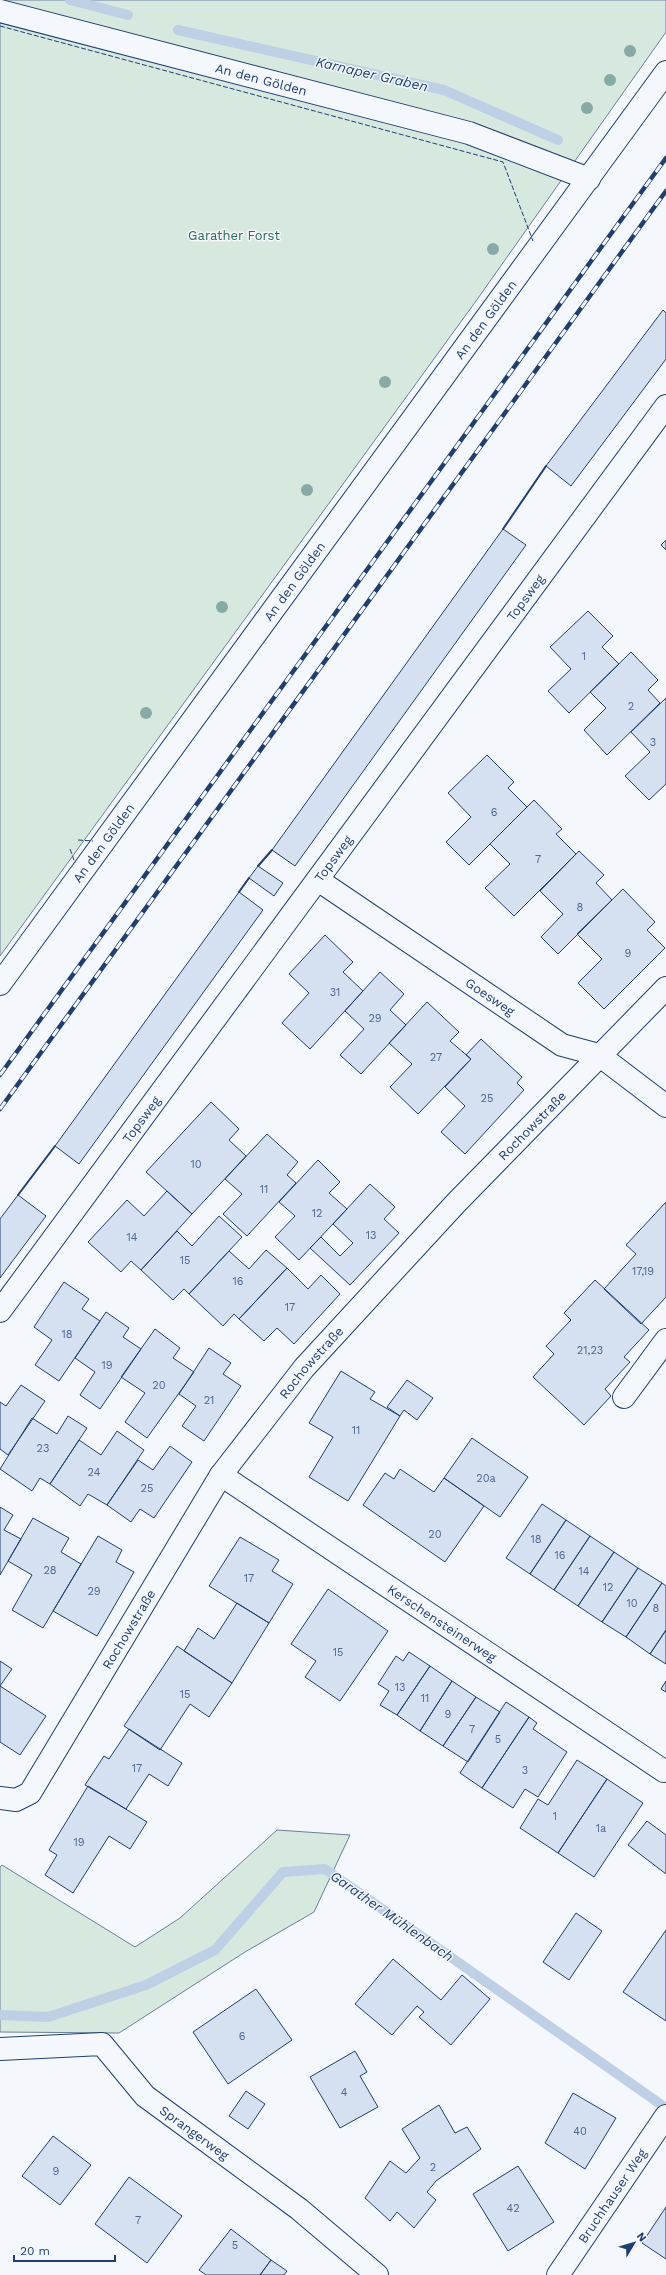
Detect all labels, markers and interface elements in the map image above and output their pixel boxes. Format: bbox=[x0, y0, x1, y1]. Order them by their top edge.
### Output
water label: Karnaper Graben bbox=[314, 53, 430, 95]
street label: An den Gölden bbox=[214, 60, 309, 99]
park label: Garather Forst bbox=[188, 228, 280, 243]
street label: An den Gölden bbox=[452, 277, 520, 362]
street label: An den Gölden bbox=[261, 539, 329, 624]
street label: Topsweg bbox=[504, 571, 548, 624]
house number: 1 bbox=[582, 650, 586, 663]
house number: 2 bbox=[628, 700, 634, 713]
house number: 3 bbox=[650, 736, 656, 749]
street label: An den Gölden bbox=[70, 800, 137, 885]
house number: 6 bbox=[491, 806, 498, 819]
street label: Topsweg bbox=[311, 832, 356, 885]
house number: 7 bbox=[535, 853, 541, 866]
house number: 8 bbox=[577, 901, 584, 914]
house number: 9 bbox=[625, 947, 632, 960]
street label: Goesweg bbox=[462, 975, 518, 1019]
house number: 31 bbox=[330, 986, 340, 999]
house number: 29 bbox=[368, 1012, 382, 1025]
house number: 27 bbox=[430, 1051, 442, 1064]
street label: Rochowstraße bbox=[495, 1088, 569, 1163]
house number: 25 bbox=[481, 1092, 493, 1105]
street label: Topsweg bbox=[119, 1093, 164, 1146]
house number: 10 bbox=[190, 1158, 202, 1171]
house number: 11 bbox=[260, 1183, 268, 1196]
house number: 12 bbox=[312, 1207, 322, 1220]
house number: 13 bbox=[366, 1229, 376, 1242]
house number: 14 bbox=[126, 1231, 138, 1244]
house number: 15 bbox=[180, 1254, 190, 1267]
house number: 17,19 bbox=[632, 1265, 654, 1278]
house number: 16 bbox=[233, 1275, 244, 1288]
house number: 17 bbox=[285, 1301, 295, 1314]
street label: Rochowstraße bbox=[276, 1324, 346, 1402]
house number: 18 bbox=[61, 1328, 73, 1341]
house number: 21,23 bbox=[577, 1344, 603, 1357]
house number: 19 bbox=[101, 1359, 113, 1372]
house number: 20 bbox=[152, 1379, 166, 1392]
house number: 21 bbox=[204, 1394, 214, 1407]
house number: 11 bbox=[352, 1424, 360, 1437]
house number: 23 bbox=[37, 1442, 49, 1455]
house number: 24 bbox=[88, 1466, 101, 1479]
house number: 20a bbox=[476, 1472, 496, 1485]
house number: 25 bbox=[141, 1482, 153, 1495]
house number: 20 bbox=[428, 1528, 442, 1541]
house number: 18 bbox=[530, 1533, 542, 1546]
house number: 16 bbox=[555, 1549, 566, 1562]
house number: 28 bbox=[43, 1564, 57, 1577]
house number: 14 bbox=[578, 1565, 590, 1578]
house number: 17 bbox=[244, 1572, 254, 1585]
house number: 12 bbox=[603, 1581, 613, 1594]
street label: Kerschensteinerweg bbox=[385, 1582, 499, 1665]
house number: 29 bbox=[87, 1585, 101, 1598]
street label: Rochowstraße bbox=[99, 1587, 159, 1672]
house number: 10 bbox=[626, 1597, 638, 1610]
house number: 8 bbox=[653, 1602, 660, 1615]
house number: 15 bbox=[333, 1646, 343, 1659]
house number: 13 bbox=[395, 1681, 405, 1694]
house number: 15 bbox=[180, 1688, 190, 1701]
house number: 11 bbox=[421, 1692, 429, 1705]
house number: 9 bbox=[445, 1708, 452, 1721]
house number: 7 bbox=[469, 1723, 475, 1736]
house number: 5 bbox=[495, 1733, 501, 1746]
house number: 17 bbox=[132, 1762, 142, 1775]
house number: 3 bbox=[522, 1764, 528, 1777]
house number: 1 bbox=[553, 1810, 557, 1823]
house number: 1a bbox=[596, 1822, 606, 1835]
house number: 19 bbox=[73, 1836, 85, 1849]
water label: Garather Mühlenbach bbox=[328, 1868, 456, 1964]
house number: 6 bbox=[239, 2030, 246, 2043]
house number: 4 bbox=[341, 2086, 348, 2099]
street label: Sprangerweg bbox=[157, 2102, 232, 2163]
house number: 40 bbox=[573, 2125, 587, 2138]
street label: Bruchhauser Weg bbox=[575, 2146, 650, 2246]
house number: 2 bbox=[430, 2161, 436, 2174]
house number: 9 bbox=[53, 2165, 60, 2178]
house number: 42 bbox=[506, 2202, 520, 2215]
house number: 7 bbox=[135, 2214, 141, 2227]
north arrow bbox=[614, 2223, 654, 2263]
text: N bbox=[634, 2230, 649, 2244]
scale bar bbox=[14, 2237, 115, 2263]
house number: 5 bbox=[232, 2239, 238, 2252]
text: 20 m bbox=[20, 2244, 50, 2258]

